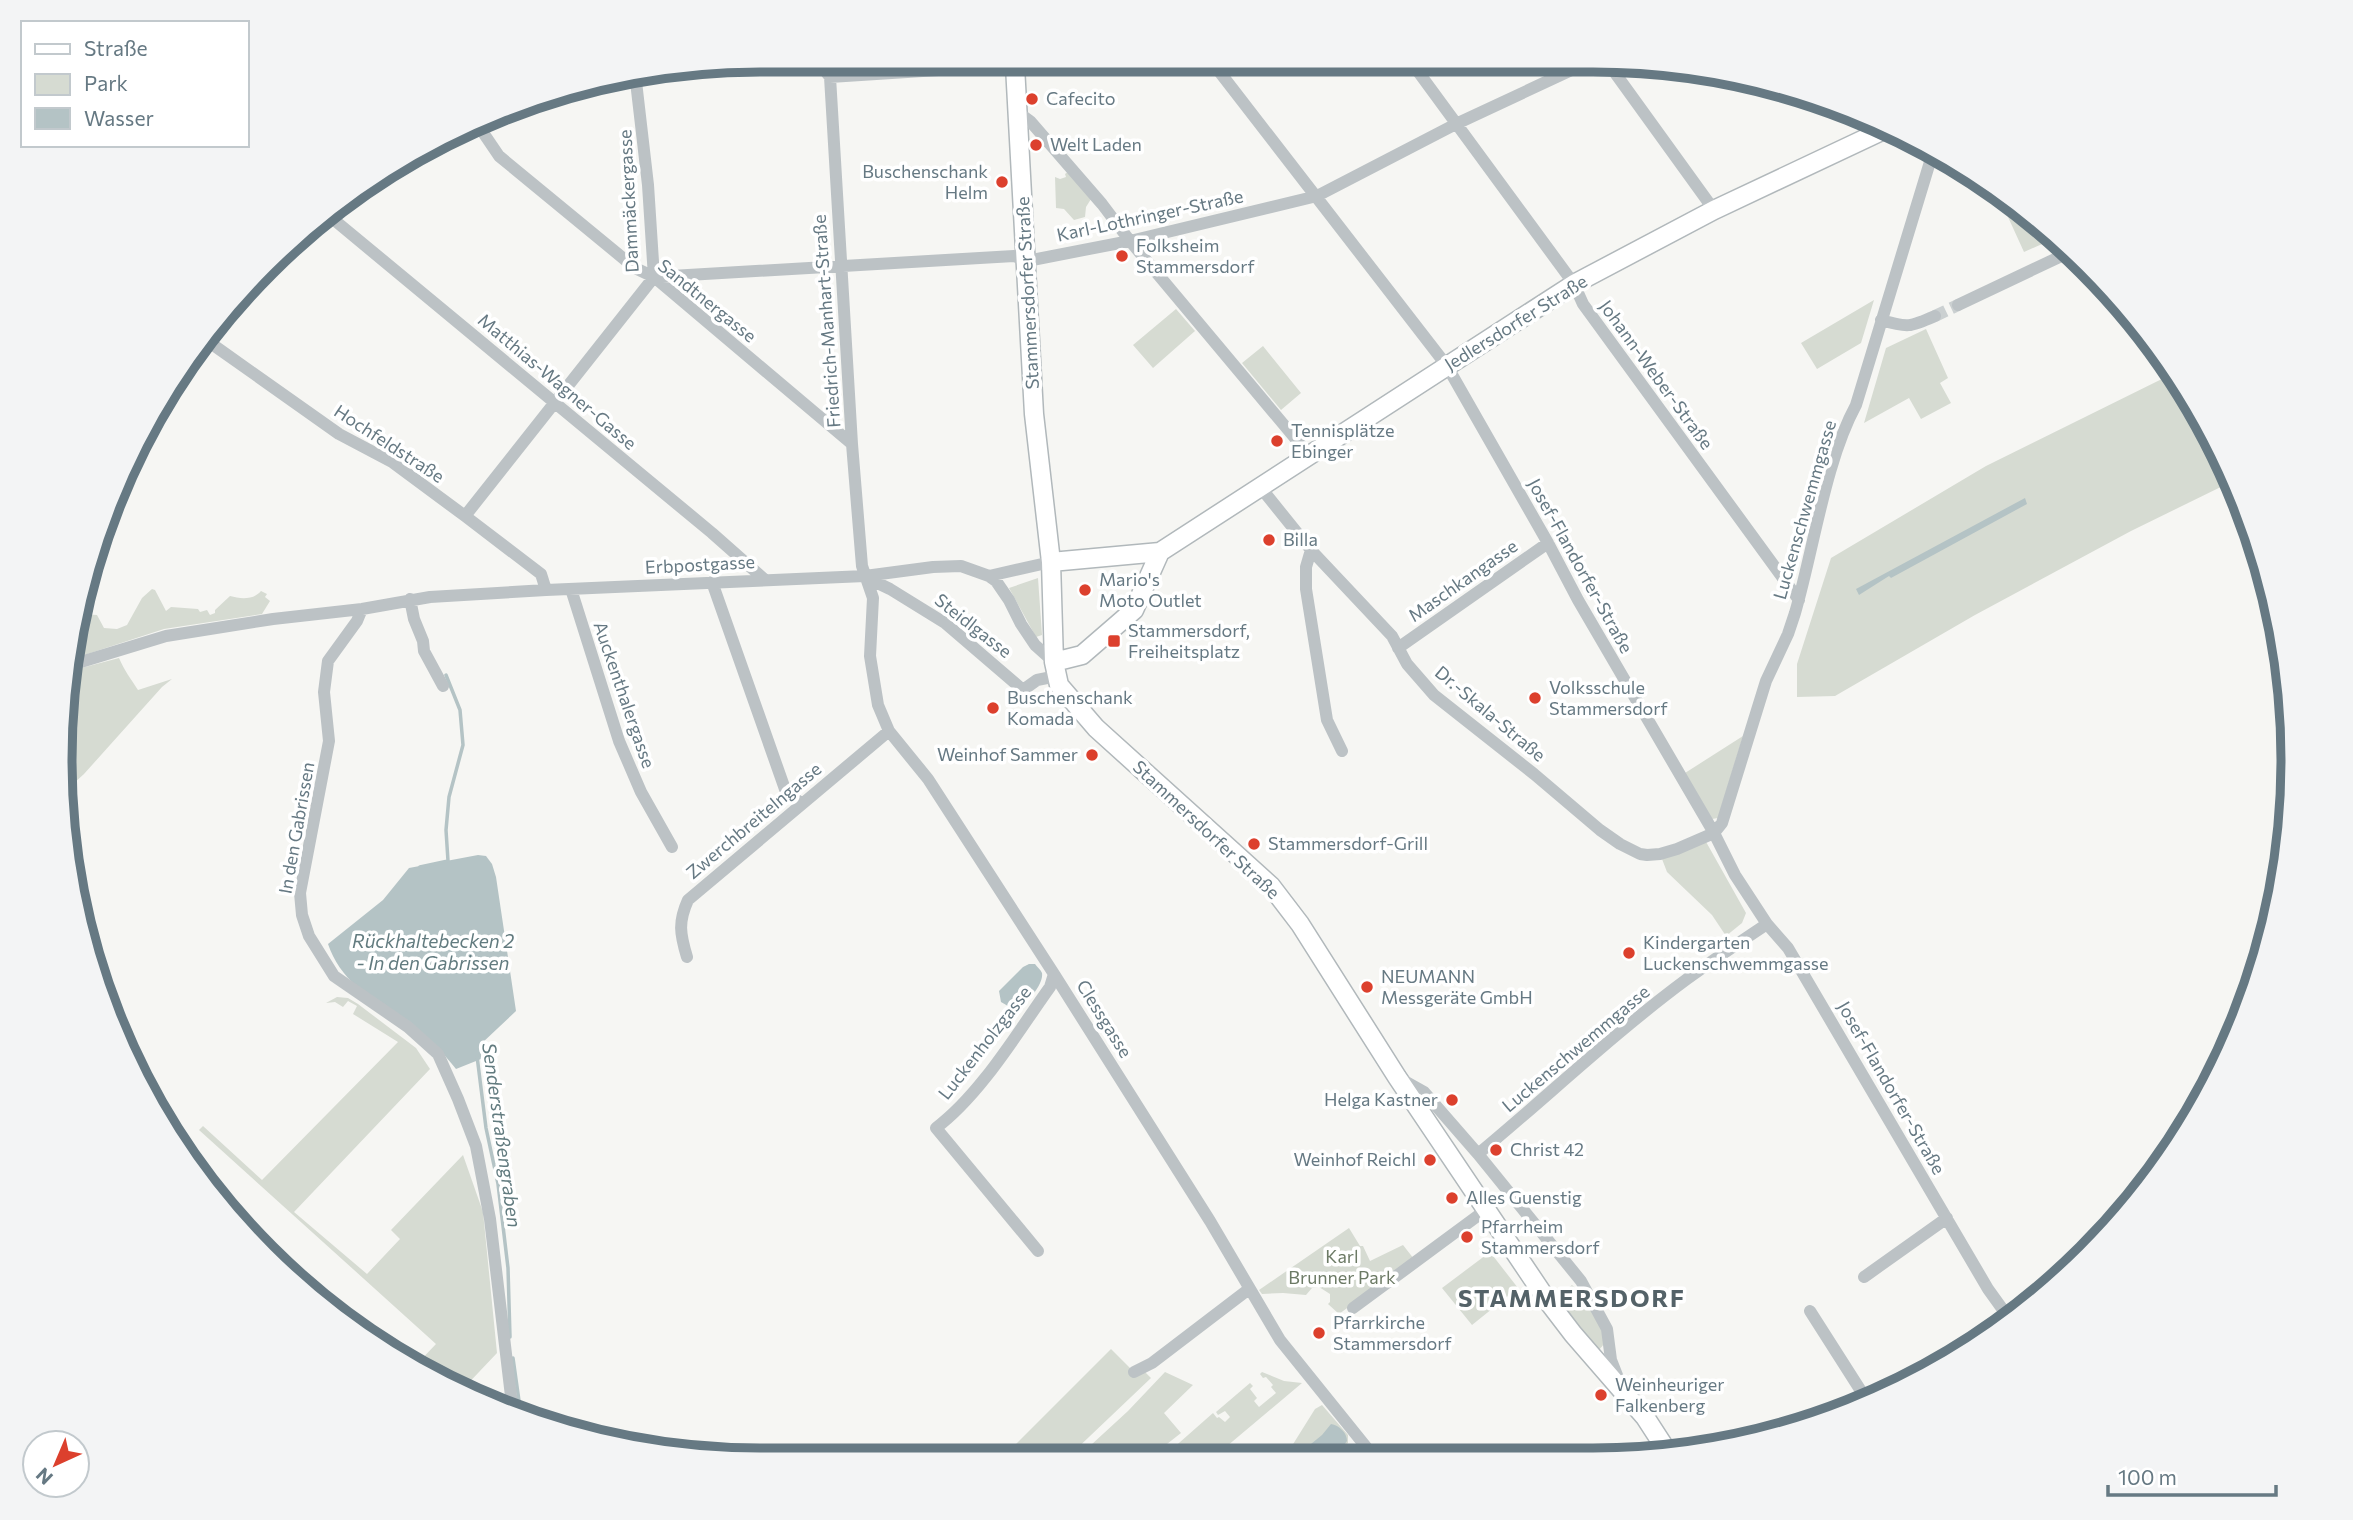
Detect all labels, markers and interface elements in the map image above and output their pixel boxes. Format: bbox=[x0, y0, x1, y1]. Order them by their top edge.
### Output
legend bbox=[21, 21, 248, 147]
text: Straße bbox=[84, 35, 148, 60]
text: Park bbox=[84, 70, 128, 95]
place label: Cafecito bbox=[1046, 87, 1115, 109]
marker: Cafecito bbox=[1024, 91, 1040, 107]
text: Wasser bbox=[84, 105, 154, 130]
street label: Dammäckergasse bbox=[613, 129, 643, 273]
place label: Welt Laden bbox=[1050, 133, 1142, 155]
marker: Welt Laden bbox=[1028, 137, 1044, 153]
place label: Buschenschank Helm bbox=[862, 160, 988, 203]
marker: Buschenschank Helm bbox=[994, 174, 1010, 190]
street label: Karl-Lothringer-Straße bbox=[1055, 185, 1245, 246]
street label: Stammersdorfer Straße bbox=[1011, 196, 1043, 390]
street label: Friedrich-Manhart-Straße bbox=[808, 214, 844, 428]
place label: Folksheim Stammersdorf bbox=[1136, 234, 1255, 277]
marker: Folksheim Stammersdorf bbox=[1114, 248, 1130, 264]
street label: Sandtnergasse bbox=[654, 254, 761, 347]
street label: Jedlersdorfer Straße bbox=[1440, 269, 1591, 375]
street label: Johann-Weber-Straße bbox=[1595, 295, 1718, 453]
street label: Matthias-Wagner-Gasse bbox=[474, 308, 641, 454]
street label: Hochfeldstraße bbox=[330, 399, 449, 487]
street label: Luckenschwemmgasse bbox=[1768, 418, 1840, 602]
place label: Tennisplätze Ebinger bbox=[1291, 419, 1394, 462]
marker: Tennisplätze Ebinger bbox=[1269, 433, 1285, 449]
street label: Josef-Flandorfer-Straße bbox=[1524, 474, 1638, 657]
place label: Billa bbox=[1283, 528, 1318, 550]
marker: Billa bbox=[1261, 532, 1277, 548]
street label: Maschkangasse bbox=[1404, 534, 1521, 626]
street label: Erbpostgasse bbox=[644, 550, 756, 578]
place label: Mario's Moto Outlet bbox=[1099, 568, 1202, 611]
marker: Mario's Moto Outlet bbox=[1077, 582, 1093, 598]
street label: Steidlgasse bbox=[931, 588, 1016, 662]
street label: Auckenthalergasse bbox=[590, 618, 660, 771]
place label: Stammersdorf, Freiheitsplatz bbox=[1128, 619, 1250, 662]
marker: Stammersdorf, Freiheitsplatz bbox=[1106, 633, 1122, 649]
street label: Dr.-Skala-Straße bbox=[1431, 661, 1550, 766]
place label: Volksschule Stammersdorf bbox=[1549, 676, 1668, 719]
place label: Buschenschank Komada bbox=[1007, 686, 1133, 729]
marker: Volksschule Stammersdorf bbox=[1527, 690, 1543, 706]
marker: Buschenschank Komada bbox=[985, 700, 1001, 716]
place label: Weinhof Sammer bbox=[937, 743, 1078, 765]
marker: Weinhof Sammer bbox=[1084, 747, 1100, 763]
street label: Stammersdorfer Straße bbox=[1129, 755, 1285, 903]
street label: Zwerchbreitelngasse bbox=[681, 757, 825, 883]
street label: In den Gabrissen bbox=[274, 760, 318, 896]
place label: Stammersdorf-Grill bbox=[1268, 832, 1428, 854]
marker: Stammersdorf-Grill bbox=[1246, 836, 1262, 852]
water label: Rückhaltebecken 2 - In den Gabrissen bbox=[352, 929, 514, 974]
place label: Kindergarten Luckenschwemmgasse bbox=[1643, 931, 1829, 974]
marker: Kindergarten Luckenschwemmgasse bbox=[1621, 945, 1637, 961]
place label: NEUMANN Messgeräte GmbH bbox=[1381, 965, 1533, 1008]
street label: Clessgasse bbox=[1072, 975, 1137, 1061]
marker: NEUMANN Messgeräte GmbH bbox=[1359, 979, 1375, 995]
street label: Luckenschwemmgasse bbox=[1497, 980, 1653, 1116]
street label: Luckenholzgasse bbox=[933, 981, 1035, 1103]
street label: Josef-Flandorfer-Straße bbox=[1833, 997, 1950, 1178]
water label: Senderstraßengraben bbox=[478, 1041, 527, 1229]
place label: Helga Kastner bbox=[1324, 1088, 1438, 1110]
marker: Helga Kastner bbox=[1444, 1092, 1460, 1108]
place label: Christ 42 bbox=[1510, 1138, 1584, 1160]
marker: Christ 42 bbox=[1488, 1142, 1504, 1158]
place label: Weinhof Reichl bbox=[1294, 1148, 1416, 1170]
marker: Weinhof Reichl bbox=[1422, 1152, 1438, 1168]
place label: Alles Guenstig bbox=[1466, 1186, 1582, 1208]
marker: Alles Guenstig bbox=[1444, 1190, 1460, 1206]
place label: Pfarrheim Stammersdorf bbox=[1481, 1215, 1600, 1258]
marker: Pfarrheim Stammersdorf bbox=[1459, 1229, 1475, 1245]
park label: Karl Brunner Park bbox=[1288, 1245, 1396, 1288]
district label: STAMMERSDORF bbox=[1458, 1283, 1686, 1312]
place label: Pfarrkirche Stammersdorf bbox=[1333, 1311, 1452, 1354]
marker: Pfarrkirche Stammersdorf bbox=[1311, 1325, 1327, 1341]
place label: Weinheuriger Falkenberg bbox=[1615, 1373, 1724, 1416]
marker: Weinheuriger Falkenberg bbox=[1593, 1387, 1609, 1403]
north arrow bbox=[21, 1429, 91, 1499]
scale bar bbox=[2108, 1454, 2276, 1498]
text: N bbox=[31, 1463, 57, 1490]
text: 100 m bbox=[2118, 1464, 2177, 1489]

